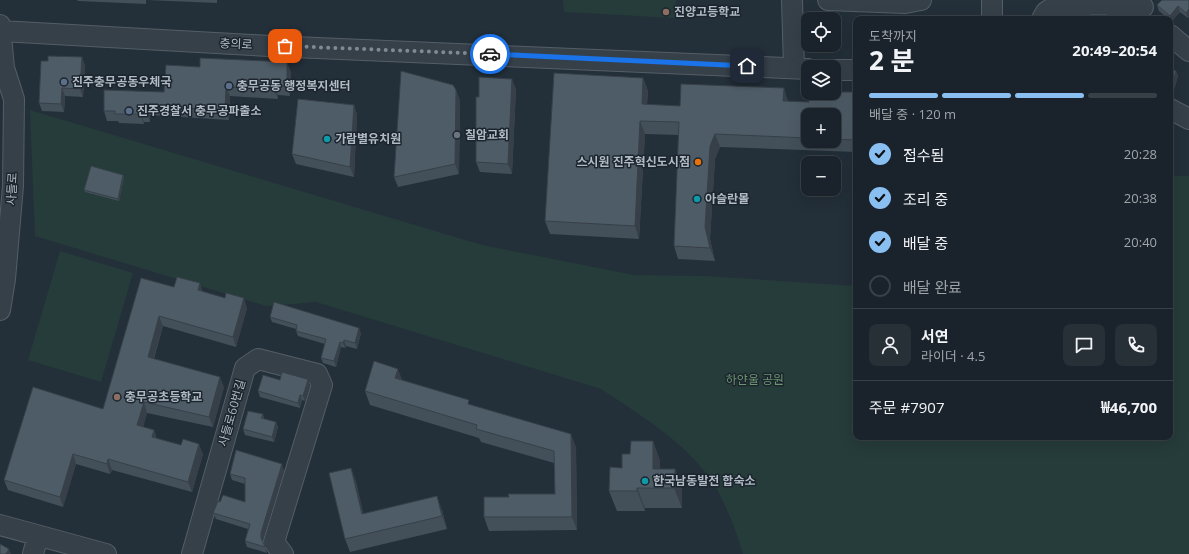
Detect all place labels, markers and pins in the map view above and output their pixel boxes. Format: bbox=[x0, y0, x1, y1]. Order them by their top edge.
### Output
place label: 진양고등학교 bbox=[674, 3, 740, 20]
marker: 진양고등학교 bbox=[661, 7, 671, 17]
pin bbox=[268, 29, 302, 63]
pin bbox=[730, 49, 764, 83]
place label: 진주충무공동우체국 bbox=[72, 73, 171, 90]
marker: 진주충무공동우체국 bbox=[59, 77, 69, 87]
place label: 충무공동 행정복지센터 bbox=[237, 77, 351, 94]
marker: 충무공동 행정복지센터 bbox=[224, 81, 234, 91]
place label: 진주경찰서 충무공파출소 bbox=[137, 102, 262, 119]
marker: 진주경찰서 충무공파출소 bbox=[124, 106, 134, 116]
place label: 칠암교회 bbox=[465, 126, 509, 143]
place label: 가람별유치원 bbox=[335, 130, 401, 147]
marker: 칠암교회 bbox=[452, 130, 462, 140]
marker: 가람별유치원 bbox=[322, 134, 332, 144]
place label: 스시원 진주혁신도시점 bbox=[576, 153, 690, 170]
marker: 스시원 진주혁신도시점 bbox=[693, 157, 703, 167]
place label: 아슬란몰 bbox=[705, 190, 749, 207]
marker: 아슬란몰 bbox=[692, 194, 702, 204]
place label: 충무공초등학교 bbox=[125, 388, 202, 405]
marker: 충무공초등학교 bbox=[112, 392, 122, 402]
place label: 한국남동발전 합숙소 bbox=[653, 472, 755, 489]
marker: 한국남동발전 합숙소 bbox=[640, 476, 650, 486]

